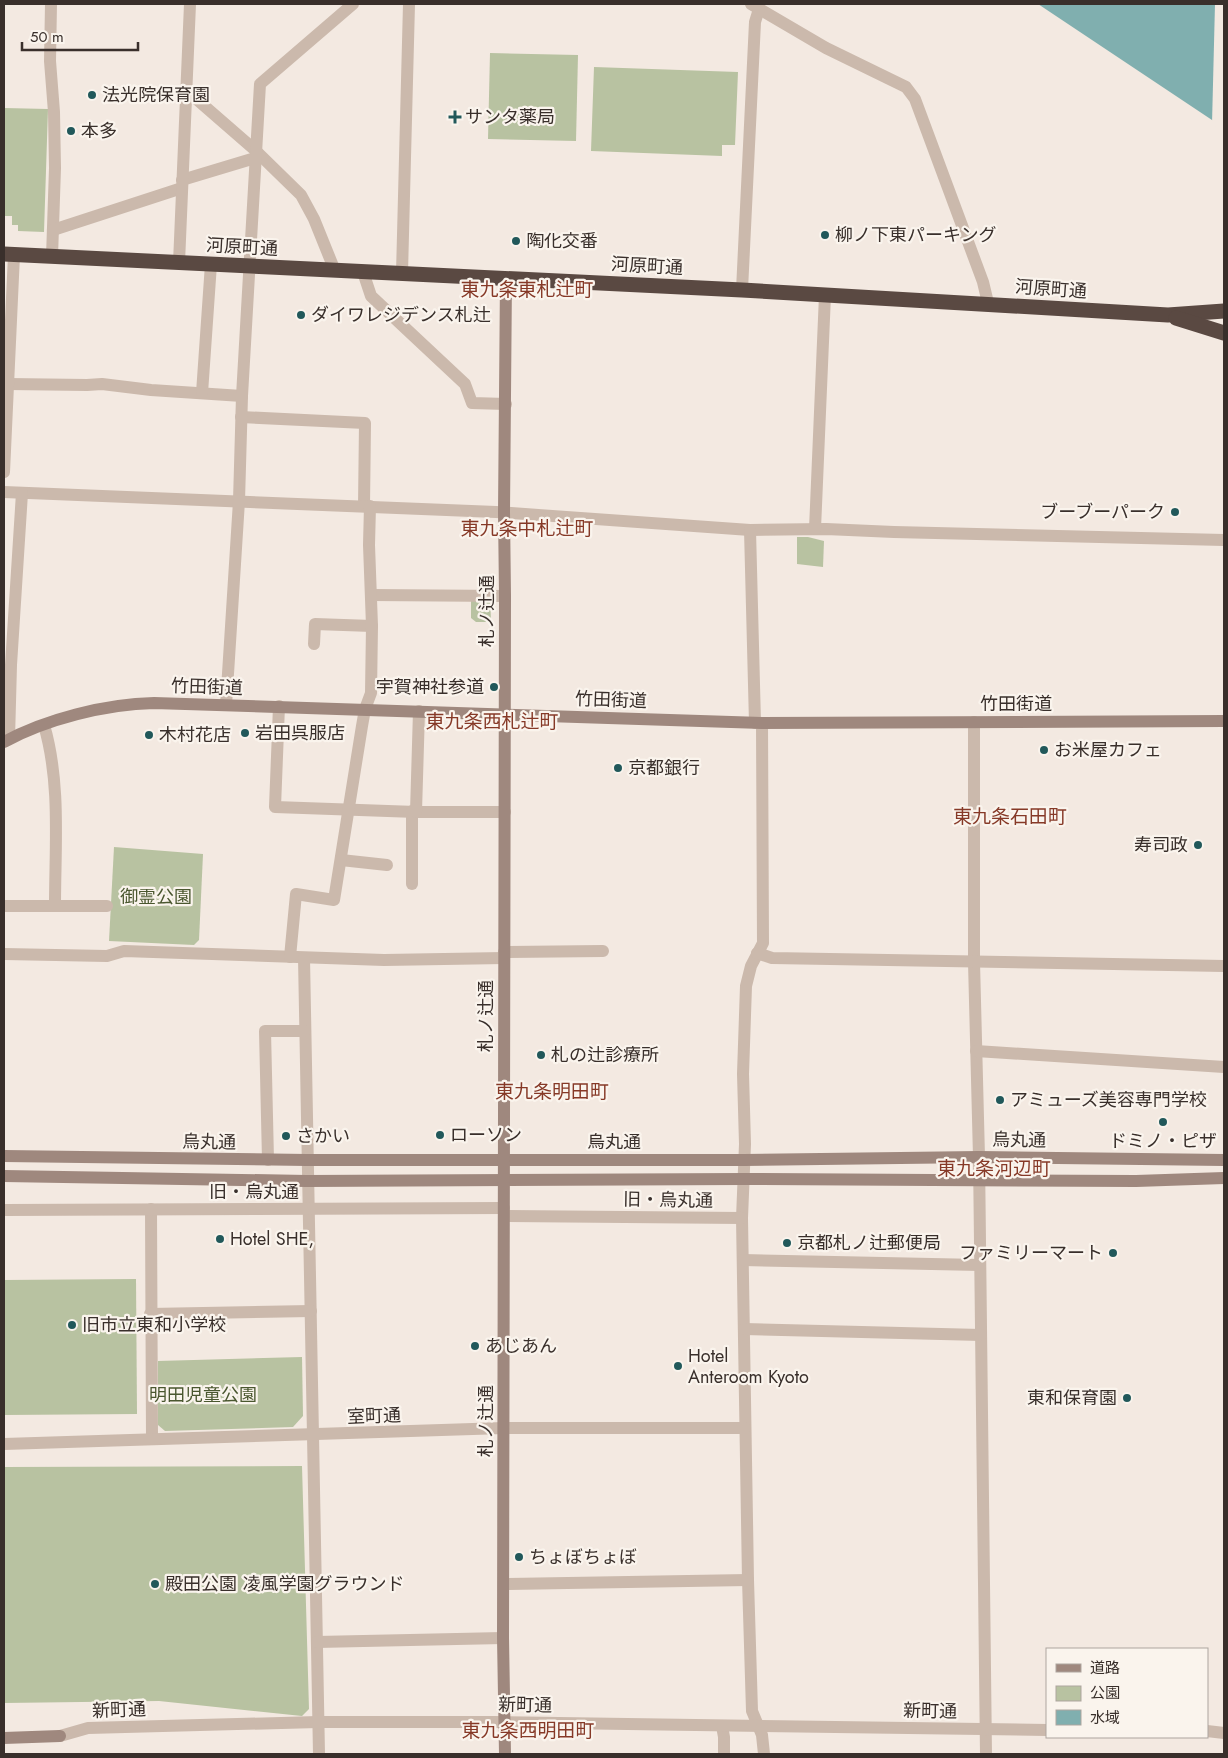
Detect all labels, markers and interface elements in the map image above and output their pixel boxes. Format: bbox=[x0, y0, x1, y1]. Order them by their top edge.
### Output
scale bar bbox=[22, 20, 139, 52]
text: 50 m bbox=[30, 26, 64, 48]
place label: 法光院保育園 bbox=[102, 82, 210, 108]
marker: 法光院保育園 bbox=[86, 89, 98, 101]
place label: サンタ薬局 bbox=[465, 104, 555, 130]
marker: サンタ薬局 bbox=[449, 111, 461, 123]
place label: 本多 bbox=[81, 118, 117, 144]
marker: 本多 bbox=[65, 125, 77, 137]
place label: 柳ノ下東パーキング bbox=[835, 222, 996, 248]
place label: 陶化交番 bbox=[526, 228, 598, 254]
marker: 柳ノ下東パーキング bbox=[819, 229, 831, 241]
street label: 河原町通 bbox=[205, 232, 279, 262]
marker: 陶化交番 bbox=[510, 235, 522, 247]
street label: 河原町通 bbox=[610, 251, 684, 281]
street label: 河原町通 bbox=[1014, 274, 1088, 304]
district label: 東九条東札辻町 bbox=[460, 276, 594, 303]
place label: ダイワレジデンス札辻 bbox=[311, 302, 491, 328]
marker: ダイワレジデンス札辻 bbox=[295, 309, 307, 321]
place label: ブーブーパーク bbox=[1040, 499, 1165, 525]
marker: ブーブーパーク bbox=[1169, 506, 1181, 518]
district label: 東九条中札辻町 bbox=[460, 515, 594, 542]
street label: 札ノ辻通 bbox=[474, 575, 500, 647]
street label: 竹田街道 bbox=[171, 673, 243, 701]
place label: 宇賀神社参道 bbox=[376, 674, 484, 700]
marker: 宇賀神社参道 bbox=[488, 681, 500, 693]
street label: 竹田街道 bbox=[575, 686, 647, 714]
street label: 竹田街道 bbox=[980, 691, 1052, 717]
district label: 東九条西札辻町 bbox=[425, 708, 559, 735]
place label: 岩田呉服店 bbox=[255, 720, 345, 746]
place label: 木村花店 bbox=[159, 722, 231, 748]
marker: 岩田呉服店 bbox=[239, 727, 251, 739]
marker: 木村花店 bbox=[143, 729, 155, 741]
place label: お米屋カフェ bbox=[1054, 737, 1162, 763]
marker: お米屋カフェ bbox=[1038, 744, 1050, 756]
place label: 京都銀行 bbox=[628, 755, 700, 781]
marker: 京都銀行 bbox=[612, 762, 624, 774]
district label: 東九条石田町 bbox=[953, 803, 1067, 830]
place label: 寿司政 bbox=[1134, 832, 1188, 858]
marker: 寿司政 bbox=[1192, 839, 1204, 851]
park label: 御霊公園 bbox=[120, 884, 192, 910]
street label: 札ノ辻通 bbox=[473, 980, 499, 1052]
place label: 札の辻診療所 bbox=[551, 1042, 659, 1068]
marker: 札の辻診療所 bbox=[535, 1049, 547, 1061]
district label: 東九条明田町 bbox=[495, 1078, 609, 1105]
place label: アミューズ美容専門学校 bbox=[1010, 1087, 1207, 1113]
marker: アミューズ美容専門学校 bbox=[994, 1094, 1006, 1106]
marker: ドミノ・ピザ bbox=[1157, 1116, 1169, 1128]
place label: ローソン bbox=[450, 1122, 522, 1148]
place label: さかい bbox=[296, 1123, 350, 1149]
street label: 烏丸通 bbox=[992, 1127, 1046, 1153]
place label: ドミノ・ピザ bbox=[1109, 1128, 1217, 1154]
street label: 烏丸通 bbox=[182, 1129, 236, 1155]
marker: ローソン bbox=[434, 1129, 446, 1141]
street label: 烏丸通 bbox=[587, 1129, 641, 1155]
marker: さかい bbox=[280, 1130, 292, 1142]
district label: 東九条河辺町 bbox=[937, 1155, 1051, 1182]
street label: 旧・烏丸通 bbox=[209, 1179, 299, 1205]
street label: 旧・烏丸通 bbox=[623, 1186, 713, 1214]
place label: Hotel SHE, bbox=[230, 1226, 314, 1252]
place label: 京都札ノ辻郵便局 bbox=[797, 1230, 941, 1256]
marker: Hotel SHE, bbox=[214, 1233, 226, 1245]
marker: 京都札ノ辻郵便局 bbox=[781, 1237, 793, 1249]
place label: ファミリーマート bbox=[959, 1240, 1103, 1266]
marker: ファミリーマート bbox=[1107, 1247, 1119, 1259]
place label: 旧市立東和小学校 bbox=[82, 1312, 226, 1338]
marker: 旧市立東和小学校 bbox=[66, 1319, 78, 1331]
place label: あじあん bbox=[485, 1333, 557, 1359]
marker: あじあん bbox=[469, 1340, 481, 1352]
place label: Hotel Anteroom Kyoto bbox=[688, 1343, 809, 1390]
marker: Hotel Anteroom Kyoto bbox=[672, 1360, 684, 1372]
park label: 明田児童公園 bbox=[149, 1382, 257, 1408]
street label: 札ノ辻通 bbox=[473, 1385, 499, 1457]
place label: 東和保育園 bbox=[1027, 1385, 1117, 1411]
marker: 東和保育園 bbox=[1121, 1392, 1133, 1404]
street label: 室町通 bbox=[347, 1402, 401, 1430]
place label: ちょぼちょぼ bbox=[529, 1544, 637, 1570]
marker: ちょぼちょぼ bbox=[513, 1551, 525, 1563]
place label: 殿田公園 凌風学園グラウンド bbox=[165, 1571, 404, 1597]
marker: 殿田公園 凌風学園グラウンド bbox=[149, 1578, 161, 1590]
legend bbox=[1046, 1648, 1208, 1738]
text: 道路 bbox=[1090, 1657, 1120, 1679]
text: 公園 bbox=[1090, 1682, 1120, 1704]
street label: 新町通 bbox=[498, 1692, 552, 1718]
street label: 新町通 bbox=[92, 1696, 146, 1724]
street label: 新町通 bbox=[903, 1698, 957, 1724]
text: 水域 bbox=[1090, 1707, 1120, 1729]
district label: 東九条西明田町 bbox=[461, 1717, 595, 1744]

